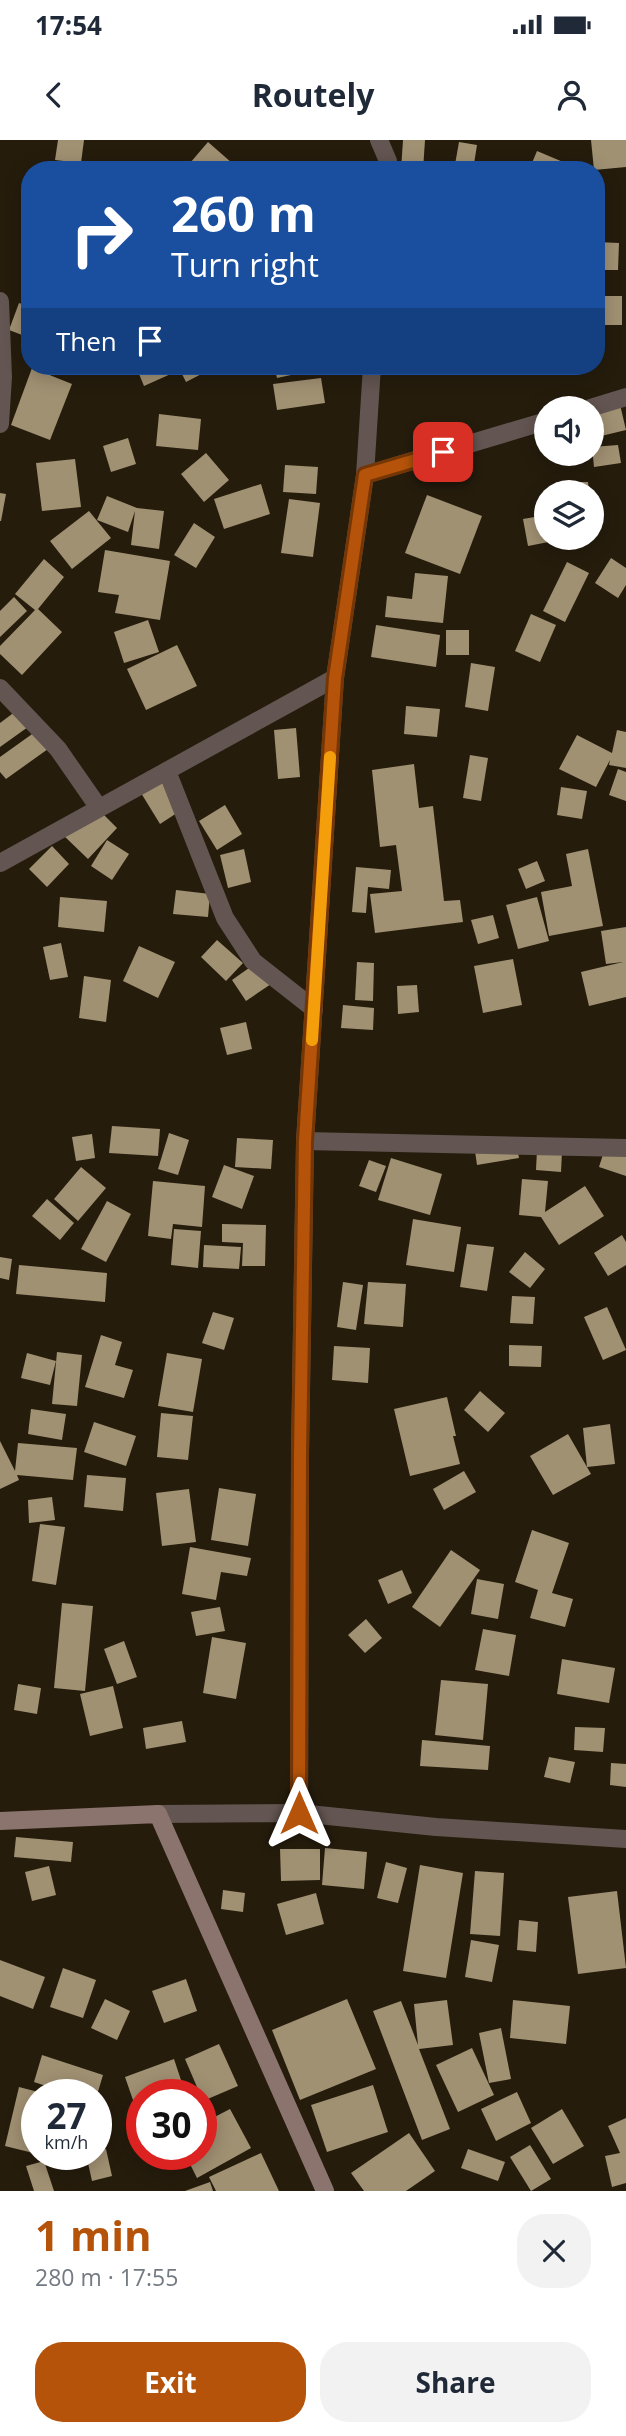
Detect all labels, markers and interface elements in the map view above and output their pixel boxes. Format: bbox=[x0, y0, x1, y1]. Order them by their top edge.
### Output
text: 17:54 bbox=[35, 7, 102, 43]
text: Routely bbox=[252, 73, 374, 116]
icon: back bbox=[35, 76, 73, 114]
icon: person bbox=[553, 76, 591, 114]
text: 260 m bbox=[171, 180, 316, 246]
icon: right bbox=[56, 189, 147, 280]
text: Turn right bbox=[171, 243, 319, 286]
icon: arrive bbox=[131, 322, 169, 360]
text: Then bbox=[56, 323, 117, 359]
map controls bbox=[534, 396, 604, 550]
button: sound bbox=[534, 396, 604, 466]
pin bbox=[413, 422, 473, 482]
icon: arrive bbox=[424, 433, 462, 471]
button: layers bbox=[534, 480, 604, 550]
position arrow bbox=[262, 1776, 336, 1850]
speed limit sign: 30 bbox=[126, 2079, 217, 2170]
text: 27 bbox=[46, 2092, 87, 2139]
text: km/h bbox=[45, 2130, 88, 2154]
text: 1 min bbox=[35, 2206, 152, 2263]
button: close bbox=[517, 2214, 591, 2288]
text: 280 m · 17:55 bbox=[35, 2261, 178, 2293]
button: Exit bbox=[35, 2342, 306, 2422]
button: Share bbox=[320, 2342, 591, 2422]

